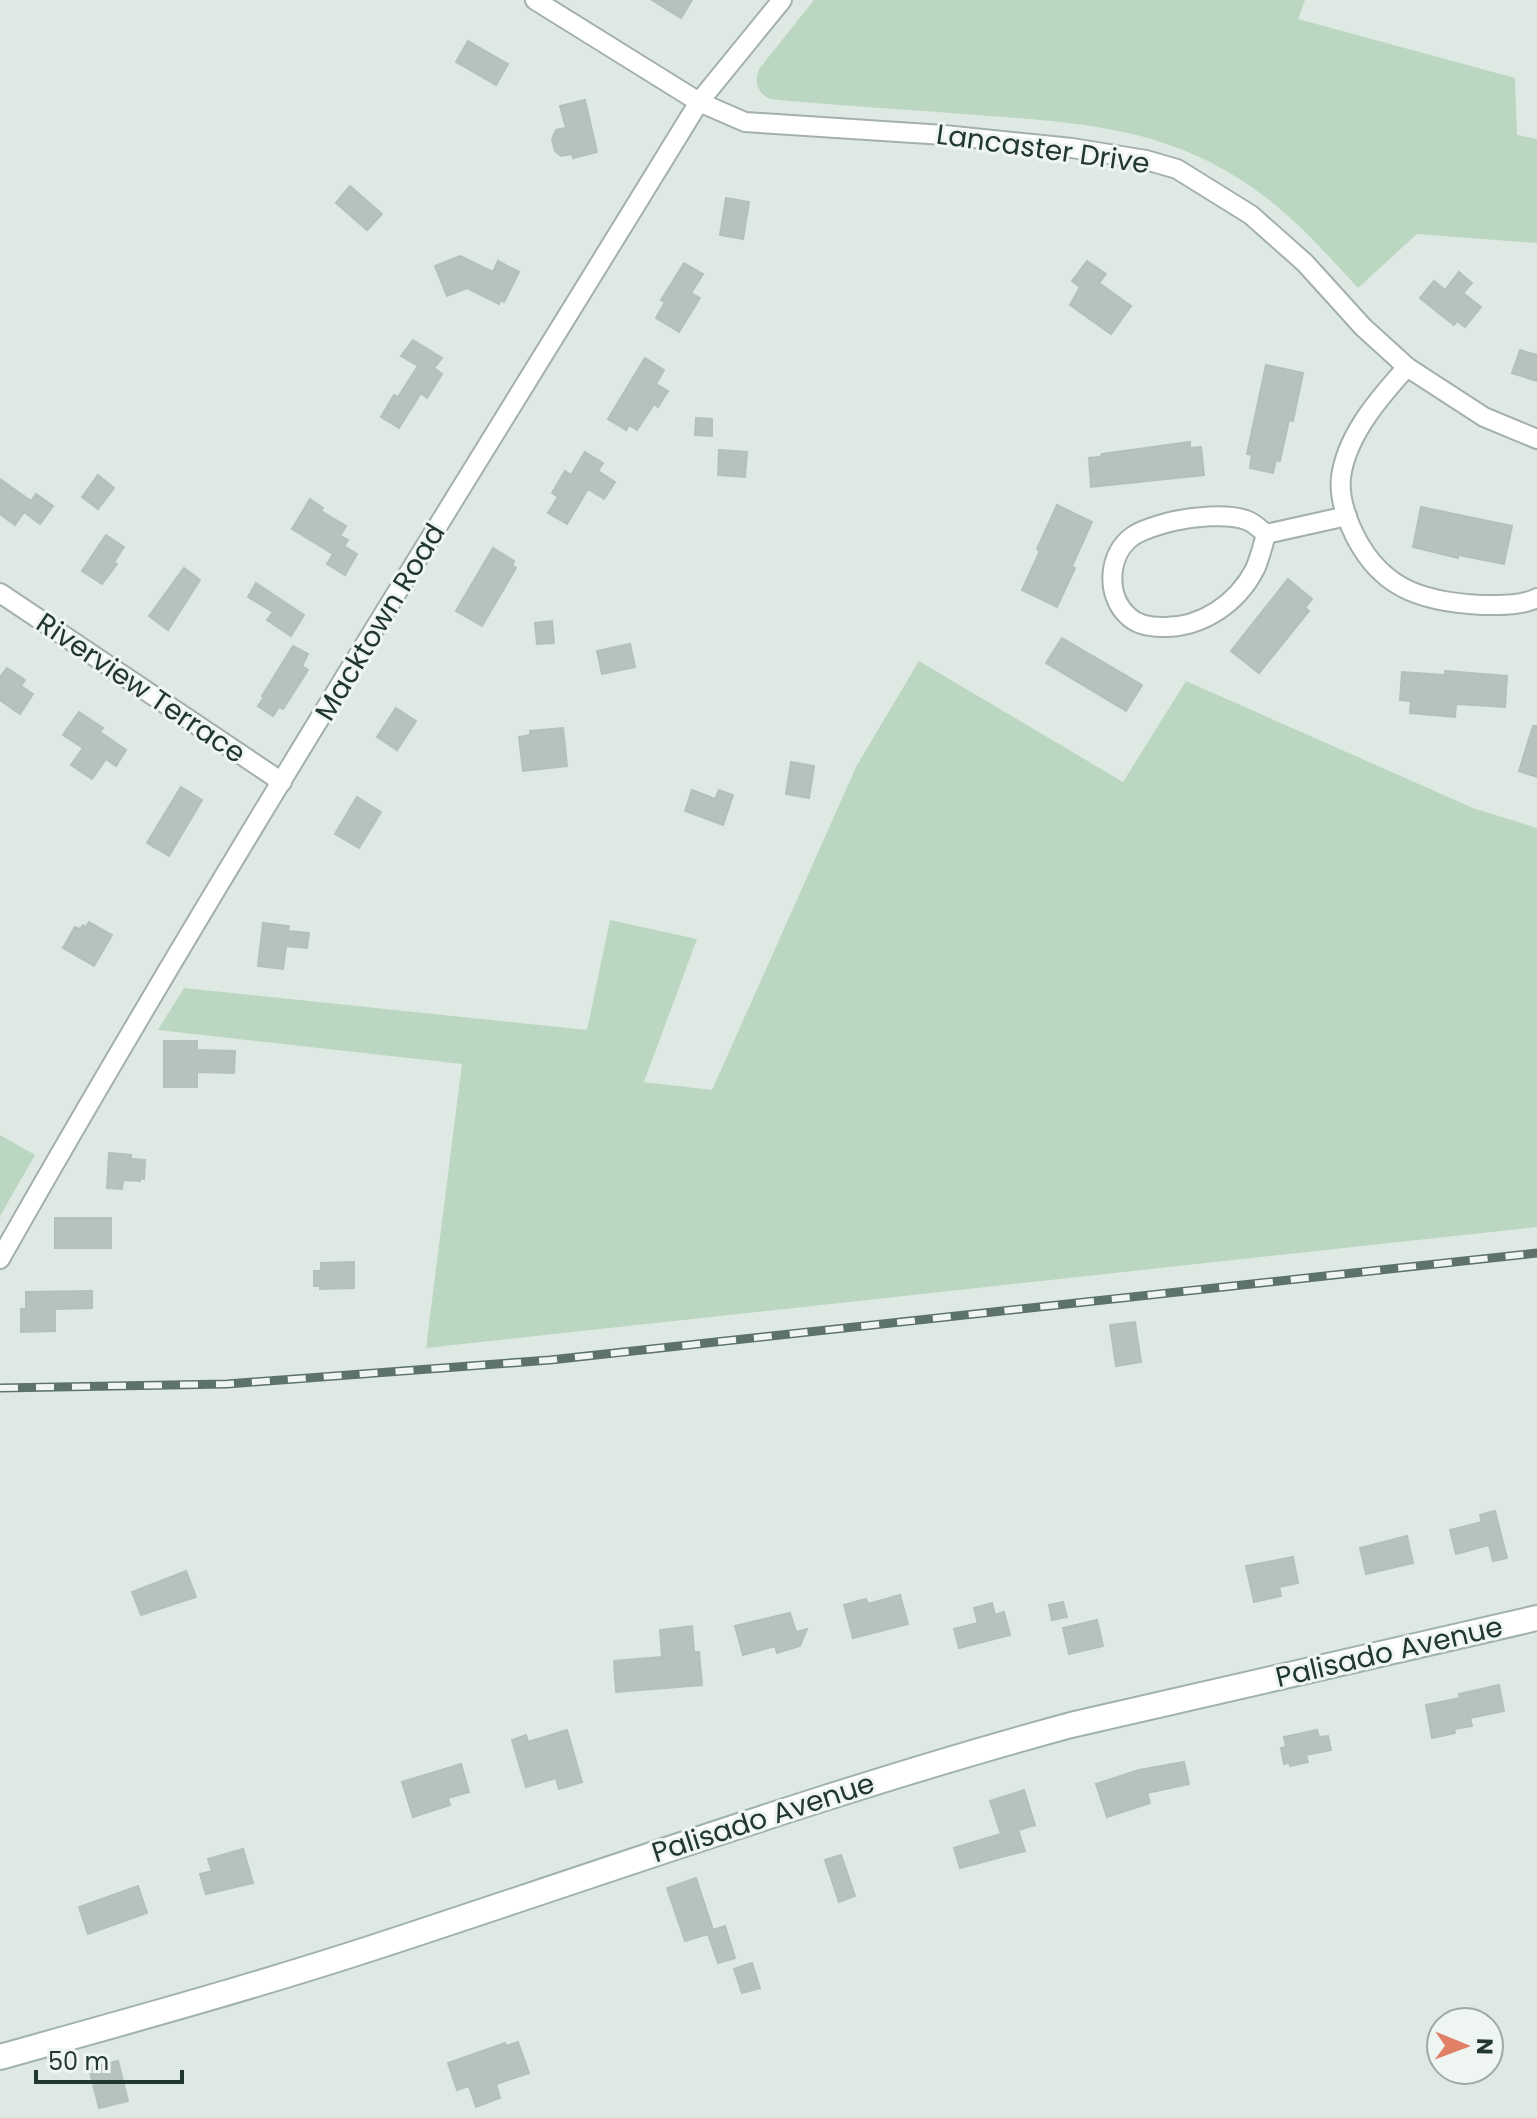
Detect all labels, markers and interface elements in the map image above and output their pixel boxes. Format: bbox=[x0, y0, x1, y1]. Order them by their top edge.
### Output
street label: Lancaster Drive bbox=[934, 115, 1152, 183]
street label: Macktown Road bbox=[306, 516, 454, 728]
street label: Riverview Terrace bbox=[29, 603, 253, 773]
street label: Palisado Avenue bbox=[1272, 1607, 1506, 1697]
street label: Palisado Avenue bbox=[647, 1764, 879, 1872]
north arrow bbox=[1425, 2006, 1505, 2086]
scale bar bbox=[36, 2034, 182, 2084]
text: N bbox=[1469, 2038, 1500, 2055]
text: 50 m bbox=[48, 2045, 109, 2078]

